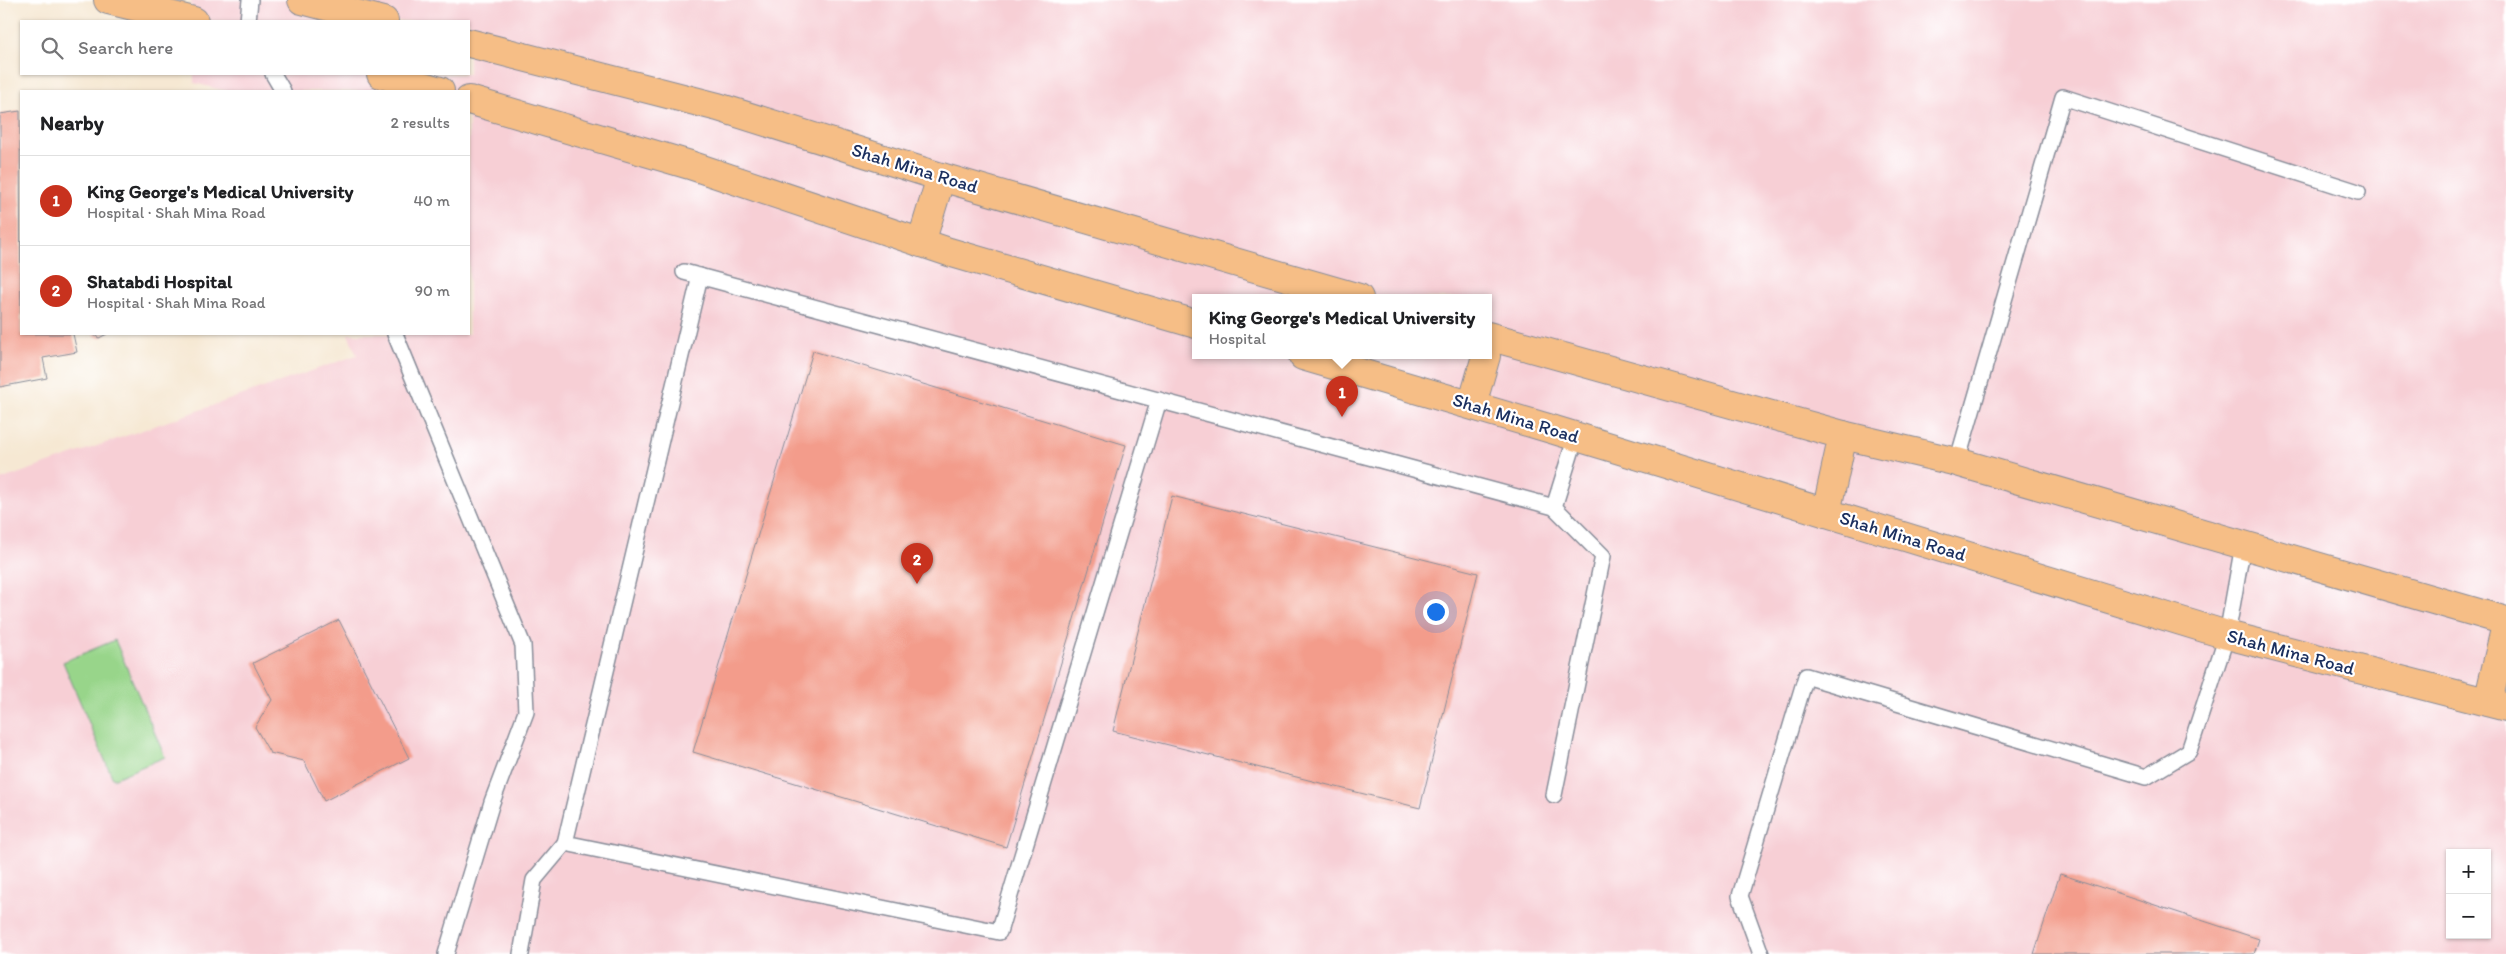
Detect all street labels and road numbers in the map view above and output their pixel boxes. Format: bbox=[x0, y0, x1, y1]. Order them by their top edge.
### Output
street label: Shah Mina Road bbox=[849, 138, 982, 198]
street label: Shah Mina Road bbox=[1450, 388, 1583, 448]
street label: Shah Mina Road bbox=[1837, 506, 1970, 566]
street label: Shah Mina Road bbox=[2225, 624, 2358, 680]

